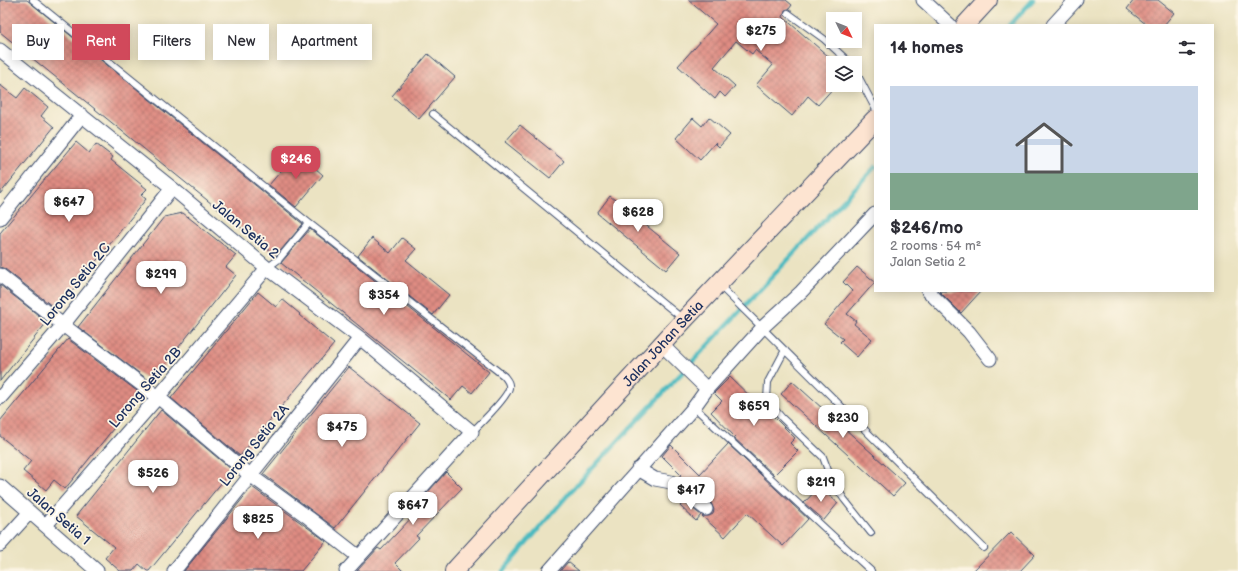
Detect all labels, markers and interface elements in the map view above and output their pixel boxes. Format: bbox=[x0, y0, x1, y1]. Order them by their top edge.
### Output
north arrow bbox=[826, 12, 862, 48]
map controls bbox=[826, 12, 862, 92]
pin: $275 bbox=[737, 18, 785, 52]
text: $275 bbox=[746, 23, 776, 39]
chip: Buy bbox=[12, 24, 64, 60]
chip: Rent bbox=[72, 24, 130, 60]
chip: Filters bbox=[138, 24, 205, 60]
chip: New bbox=[213, 24, 269, 60]
chip: Apartment bbox=[277, 24, 372, 60]
icon: filters bbox=[1176, 37, 1198, 59]
text: 14 homes bbox=[890, 38, 963, 58]
button: layers bbox=[826, 56, 862, 92]
icon: home bbox=[1008, 112, 1080, 184]
pin: $246 bbox=[272, 146, 320, 180]
text: $246 bbox=[280, 151, 312, 167]
pin: $647 bbox=[45, 189, 93, 223]
text: $647 bbox=[53, 194, 85, 210]
street label: Jalan Setia 2 bbox=[209, 197, 283, 263]
pin: $628 bbox=[614, 199, 662, 233]
text: $628 bbox=[622, 204, 654, 220]
text: $246/mo bbox=[890, 218, 963, 238]
text: 2 rooms · 54 m² bbox=[890, 238, 981, 254]
street label: Lorong Setia 2C bbox=[37, 239, 114, 329]
text: Jalan Setia 2 bbox=[890, 254, 966, 270]
pin: $299 bbox=[137, 261, 185, 295]
text: $299 bbox=[145, 266, 177, 282]
pin: $354 bbox=[360, 282, 408, 316]
text: $354 bbox=[368, 287, 400, 303]
street label: Jalan Johan Setia bbox=[619, 297, 707, 390]
street label: Lorong Setia 2B bbox=[106, 343, 185, 431]
pin: $659 bbox=[730, 393, 778, 427]
text: $659 bbox=[738, 398, 770, 414]
street label: Lorong Setia 2A bbox=[216, 401, 293, 490]
pin: $230 bbox=[819, 405, 867, 439]
text: $230 bbox=[827, 410, 859, 426]
pin: $475 bbox=[318, 414, 366, 448]
text: $475 bbox=[327, 419, 357, 435]
pin: $526 bbox=[129, 460, 177, 494]
text: $526 bbox=[137, 465, 169, 481]
pin: $219 bbox=[797, 469, 845, 503]
text: $219 bbox=[806, 474, 836, 490]
pin: $417 bbox=[667, 477, 715, 511]
text: $417 bbox=[677, 482, 705, 498]
street label: Jalan Setia 1 bbox=[23, 484, 94, 549]
pin: $647 bbox=[389, 492, 437, 526]
text: $647 bbox=[397, 497, 429, 513]
pin: $825 bbox=[234, 506, 282, 540]
text: $825 bbox=[242, 511, 274, 527]

